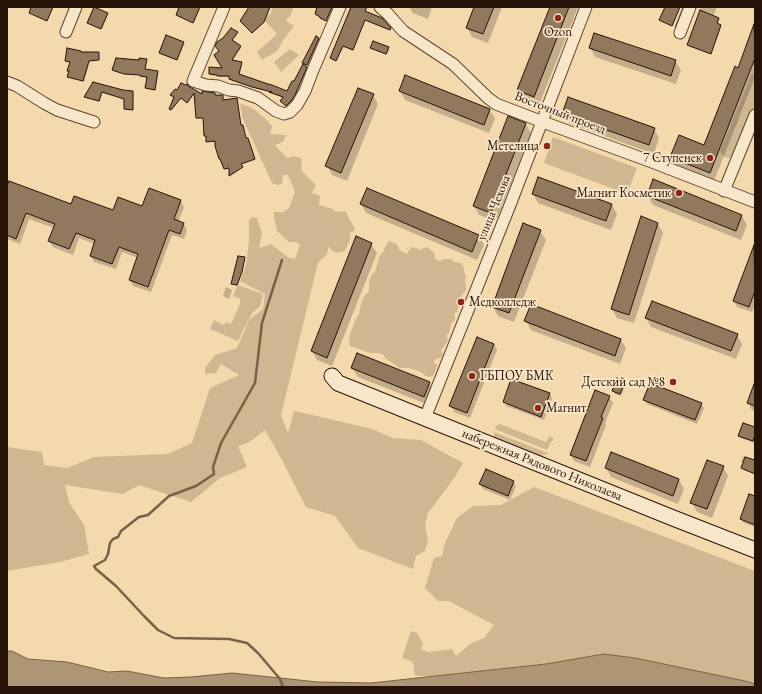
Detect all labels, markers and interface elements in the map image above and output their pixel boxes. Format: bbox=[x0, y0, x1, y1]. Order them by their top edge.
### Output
marker: Ozon bbox=[553, 13, 563, 23]
place label: Ozon bbox=[544, 24, 572, 40]
street label: Восточный проезд bbox=[512, 88, 608, 138]
place label: Метелица bbox=[487, 138, 539, 154]
marker: Метелица bbox=[542, 141, 552, 151]
place label: 7 Ступенек bbox=[643, 150, 702, 166]
marker: 7 Ступенек bbox=[705, 153, 715, 163]
street label: улица Чехова bbox=[474, 173, 514, 243]
place label: Магнит Косметик bbox=[577, 185, 671, 201]
marker: Магнит Косметик bbox=[674, 188, 684, 198]
place label: Медколледж bbox=[469, 294, 536, 310]
marker: Медколледж bbox=[456, 297, 466, 307]
place label: ГБПОУ БМК bbox=[480, 368, 554, 384]
marker: ГБПОУ БМК bbox=[467, 371, 477, 381]
place label: Детский сад №8 bbox=[581, 374, 665, 390]
marker: Детский сад №8 bbox=[668, 377, 678, 387]
place label: Магнит bbox=[546, 400, 586, 416]
marker: Магнит bbox=[533, 403, 543, 413]
street label: набережная Рядового Николаева bbox=[460, 426, 624, 504]

